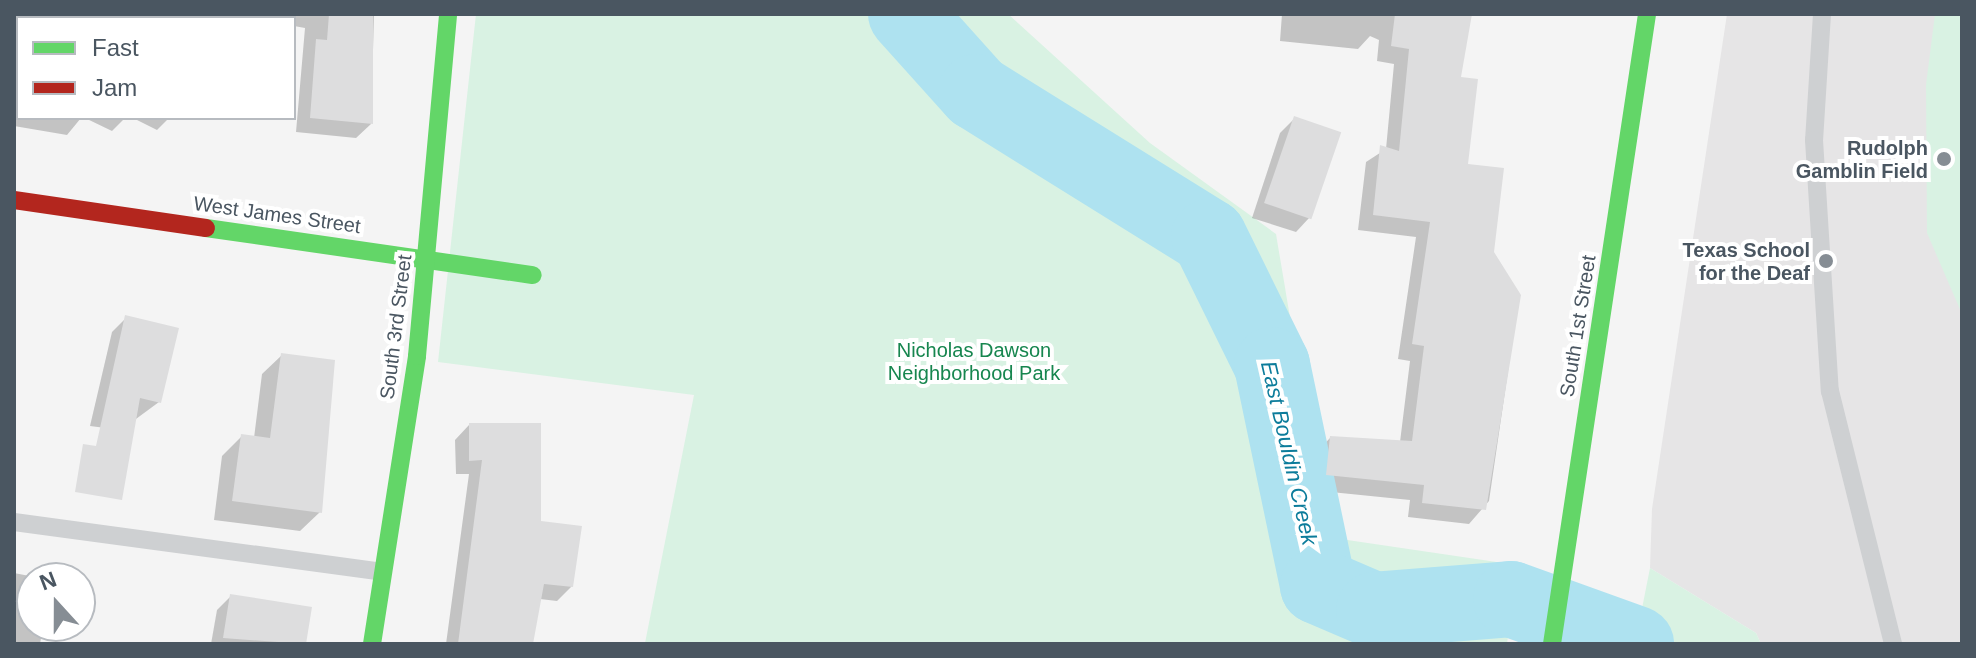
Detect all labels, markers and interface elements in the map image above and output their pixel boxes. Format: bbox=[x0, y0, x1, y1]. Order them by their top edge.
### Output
legend bbox=[16, 16, 296, 120]
text: Fast bbox=[92, 34, 139, 61]
text: Jam bbox=[92, 74, 137, 101]
place label: Rudolph Gamblin Field bbox=[1796, 136, 1928, 183]
marker: Rudolph Gamblin Field bbox=[1935, 150, 1953, 168]
street label: West James Street bbox=[192, 191, 362, 239]
place label: Texas School for the Deaf bbox=[1683, 238, 1810, 285]
marker: Texas School for the Deaf bbox=[1817, 252, 1835, 270]
street label: South 3rd Street bbox=[375, 253, 417, 401]
street label: South 1st Street bbox=[1555, 253, 1601, 399]
park label: Nicholas Dawson Neighborhood Park bbox=[888, 338, 1060, 385]
water label: East Bouldin Creek bbox=[1255, 358, 1323, 548]
north arrow bbox=[16, 562, 96, 642]
text: N bbox=[36, 566, 60, 596]

